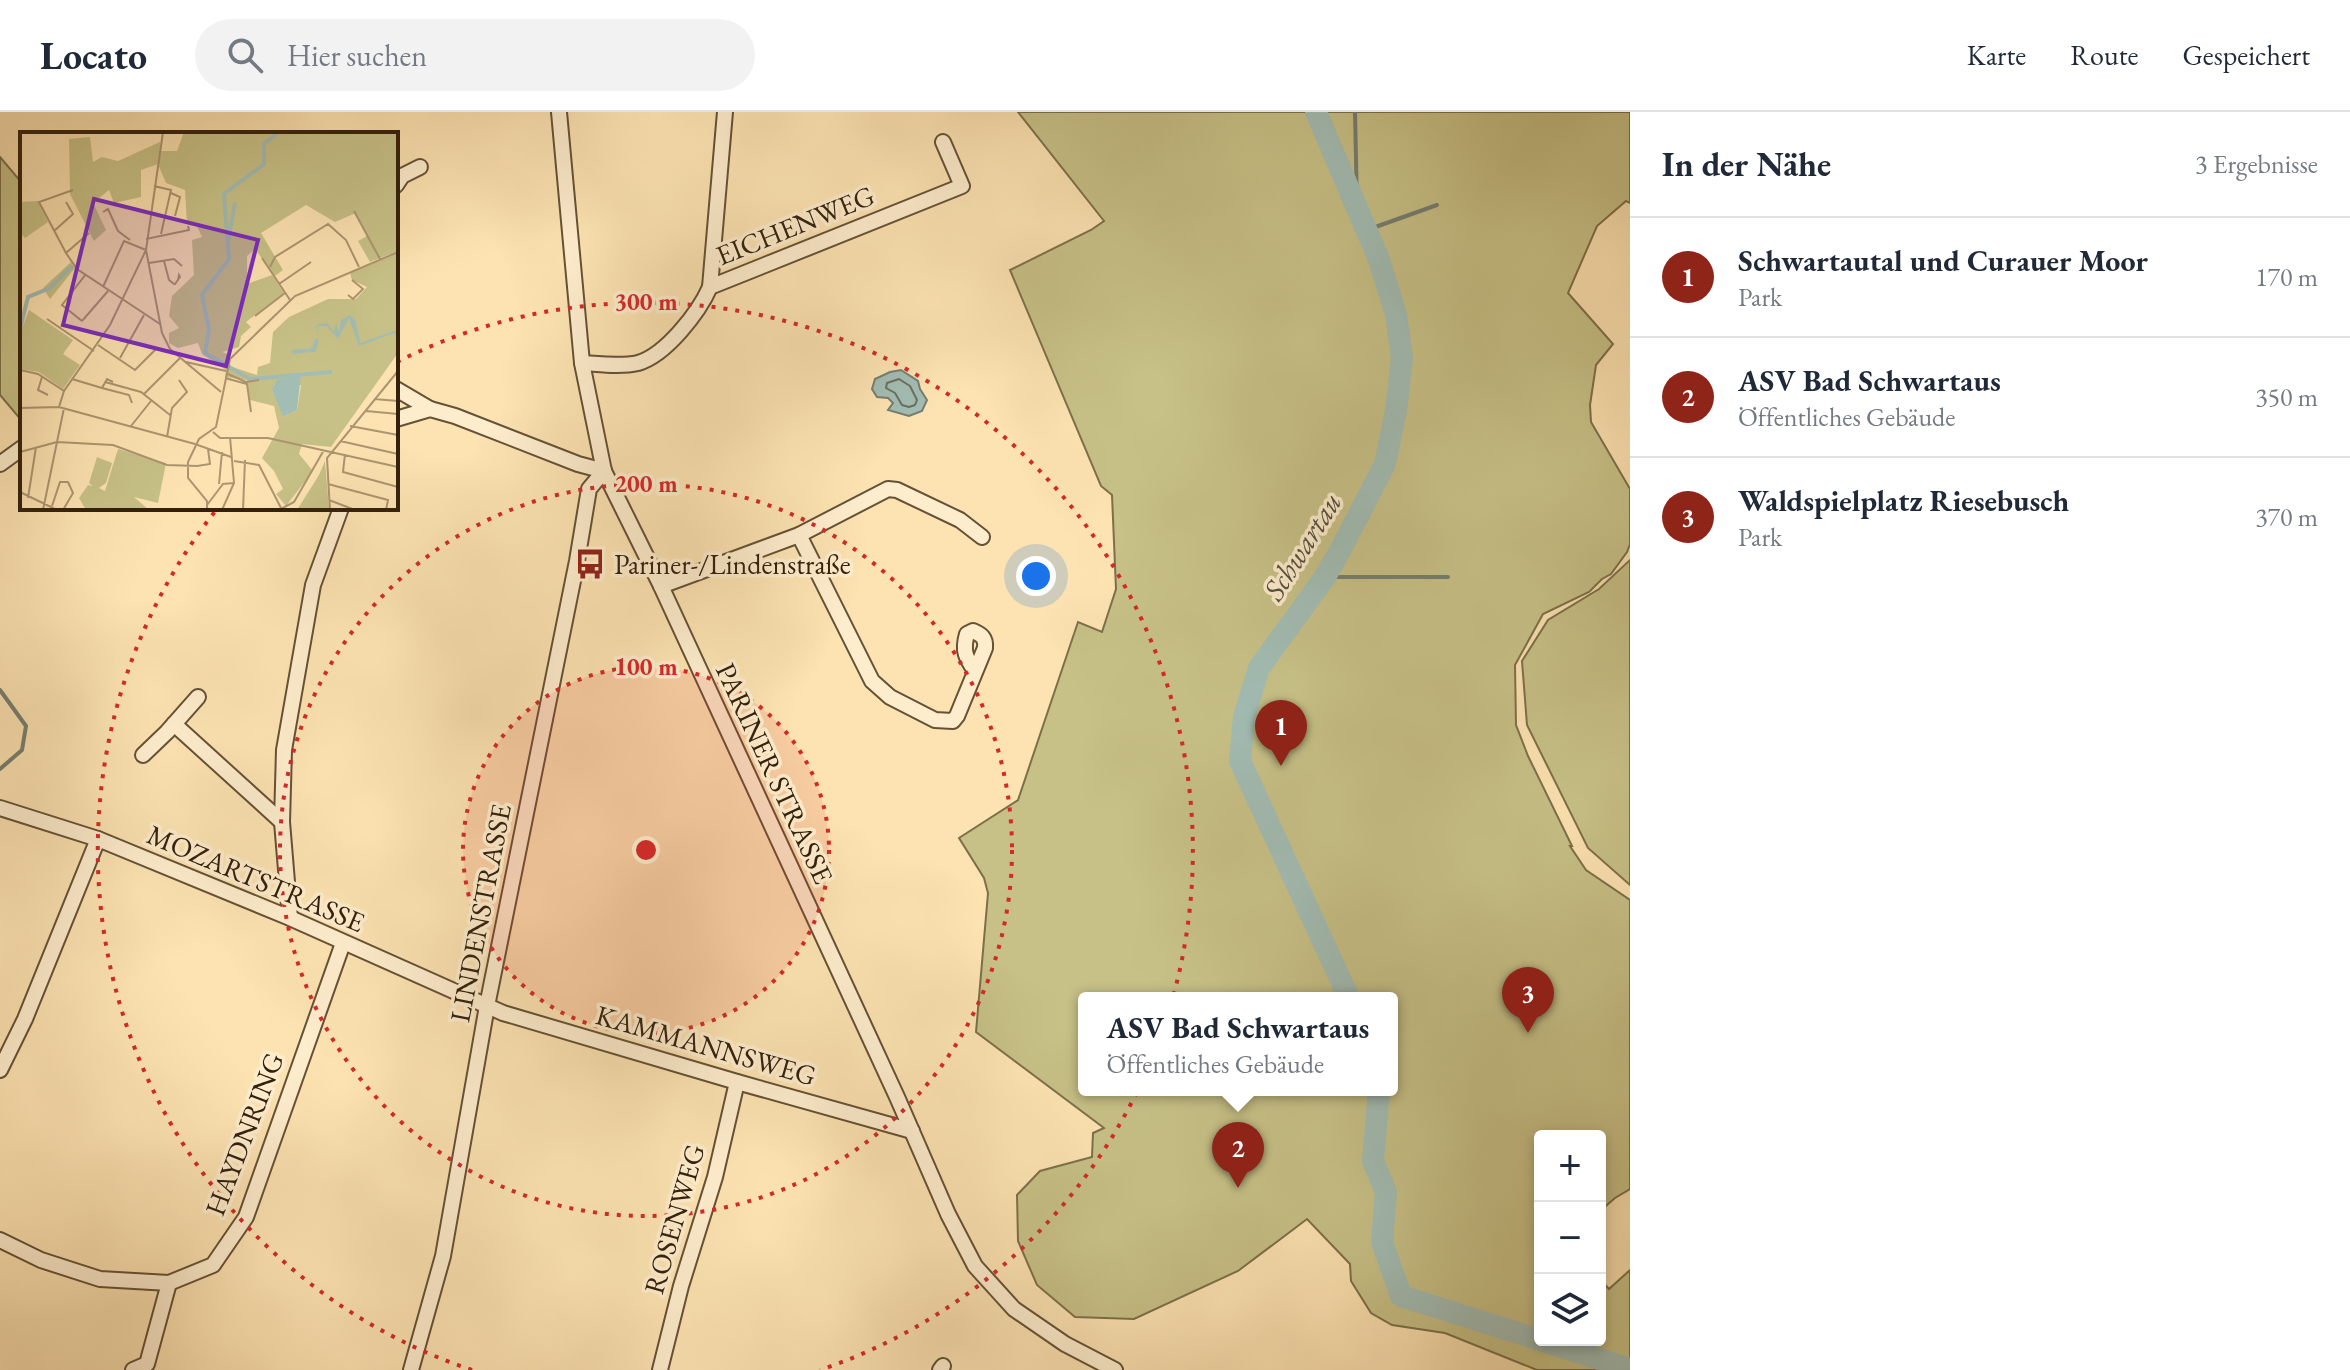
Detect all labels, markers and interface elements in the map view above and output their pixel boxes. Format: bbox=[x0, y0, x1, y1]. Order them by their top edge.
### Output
search box bbox=[195, 19, 755, 91]
text: Locato bbox=[40, 31, 147, 80]
icon: search bbox=[223, 33, 267, 77]
text: Hier suchen bbox=[287, 36, 427, 75]
text: Karte bbox=[1967, 37, 2026, 73]
text: Route bbox=[2070, 37, 2138, 73]
text: Gespeichert bbox=[2182, 37, 2310, 73]
inset map bbox=[20, 132, 398, 510]
text: In der Nähe bbox=[1662, 142, 1831, 186]
text: 3 Ergebnisse bbox=[2195, 147, 2318, 181]
street label: EICHENWEG bbox=[711, 177, 879, 273]
text: Schwartautal und Curauer Moor bbox=[1738, 241, 2148, 280]
text: 1 bbox=[1681, 260, 1695, 294]
text: 170 m bbox=[2255, 260, 2318, 294]
text: Park bbox=[1738, 280, 1782, 314]
text: 300 m bbox=[614, 286, 678, 317]
text: ASV Bad Schwartaus bbox=[1738, 361, 2001, 400]
text: 2 bbox=[1681, 380, 1695, 414]
text: 350 m bbox=[2255, 380, 2318, 414]
text: Öffentliches Gebäude bbox=[1738, 400, 1955, 434]
text: 200 m bbox=[614, 468, 678, 499]
text: Waldspielplatz Riesebusch bbox=[1738, 481, 2069, 520]
water label: Schwartau bbox=[1253, 485, 1350, 608]
text: 3 bbox=[1681, 500, 1695, 534]
text: 370 m bbox=[2255, 500, 2318, 534]
text: Park bbox=[1738, 520, 1782, 554]
place label: Pariner-/Lindenstraße bbox=[614, 546, 851, 582]
bus stop icon: Pariner-/Lindenstraße bbox=[573, 547, 607, 581]
your location bbox=[1016, 556, 1056, 596]
text: 100 m bbox=[614, 651, 678, 682]
street label: PARINER STRASSE bbox=[708, 657, 842, 889]
pin: 1 bbox=[1255, 700, 1307, 766]
street label: LINDENSTRASSE bbox=[441, 801, 519, 1025]
street label: MOZARTSTRASSE bbox=[142, 816, 370, 940]
centre of rings bbox=[632, 836, 660, 864]
pin: 3 bbox=[1502, 967, 1554, 1033]
popup bbox=[1078, 992, 1398, 1096]
street label: KAMMANNSWEG bbox=[592, 996, 820, 1094]
text: ASV Bad Schwartaus bbox=[1107, 1008, 1369, 1047]
street label: HAYDNRING bbox=[196, 1047, 292, 1221]
text: Öffentliches Gebäude bbox=[1107, 1047, 1324, 1081]
pin: 2 bbox=[1212, 1122, 1264, 1188]
map controls bbox=[1534, 1130, 1606, 1346]
button: + bbox=[1534, 1130, 1606, 1202]
street label: ROSENWEG bbox=[635, 1140, 713, 1298]
button: − bbox=[1534, 1202, 1606, 1274]
button: layers bbox=[1534, 1274, 1606, 1346]

